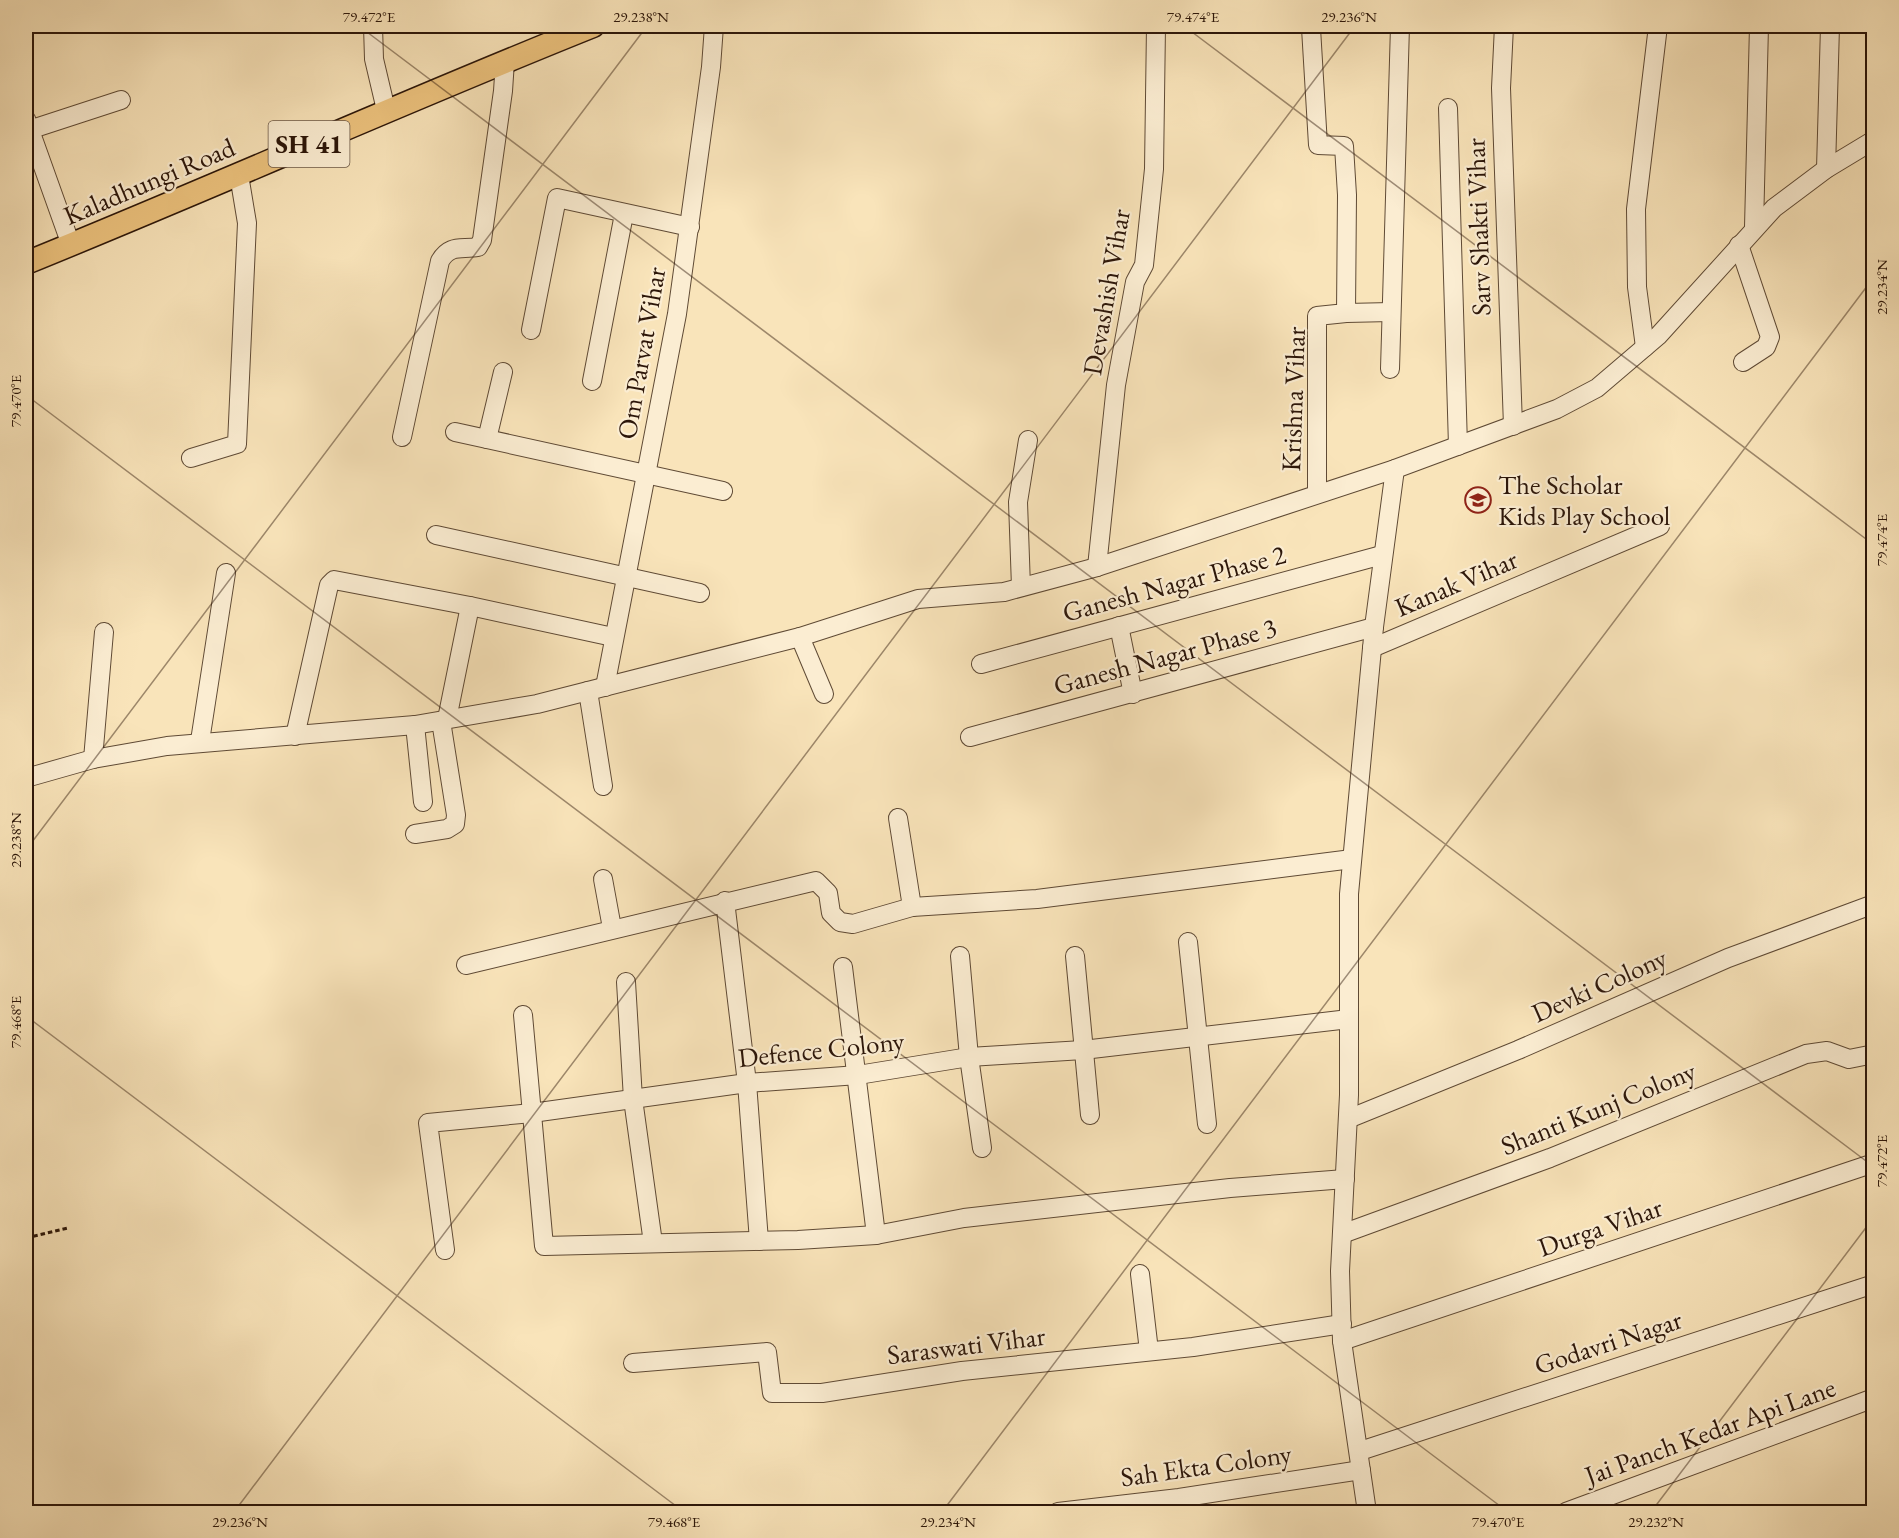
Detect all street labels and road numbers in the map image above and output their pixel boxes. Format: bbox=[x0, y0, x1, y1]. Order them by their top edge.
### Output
road number: SH 41 bbox=[268, 121, 350, 167]
street label: Kaladhungi Road bbox=[58, 129, 240, 233]
street label: Sarv Shakti Vihar bbox=[1457, 137, 1499, 317]
street label: Devashish Vihar bbox=[1074, 206, 1138, 378]
street label: Om Parvat Vihar bbox=[609, 264, 673, 442]
street label: Krishna Vihar bbox=[1273, 326, 1313, 472]
street label: Ganesh Nagar Phase 2 bbox=[1059, 536, 1289, 630]
street label: Kanak Vihar bbox=[1389, 541, 1523, 625]
street label: Ganesh Nagar Phase 3 bbox=[1050, 609, 1280, 703]
street label: Devki Colony bbox=[1526, 940, 1672, 1030]
street label: Defence Colony bbox=[736, 1023, 906, 1075]
street label: Shanti Kunj Colony bbox=[1495, 1053, 1701, 1163]
street label: Durga Vihar bbox=[1533, 1189, 1667, 1265]
street label: Godavri Nagar bbox=[1530, 1302, 1686, 1382]
street label: Saraswati Vihar bbox=[885, 1318, 1047, 1372]
street label: Jai Panch Kedar Api Lane bbox=[1578, 1369, 1840, 1493]
street label: Sah Ekta Colony bbox=[1118, 1436, 1294, 1494]

